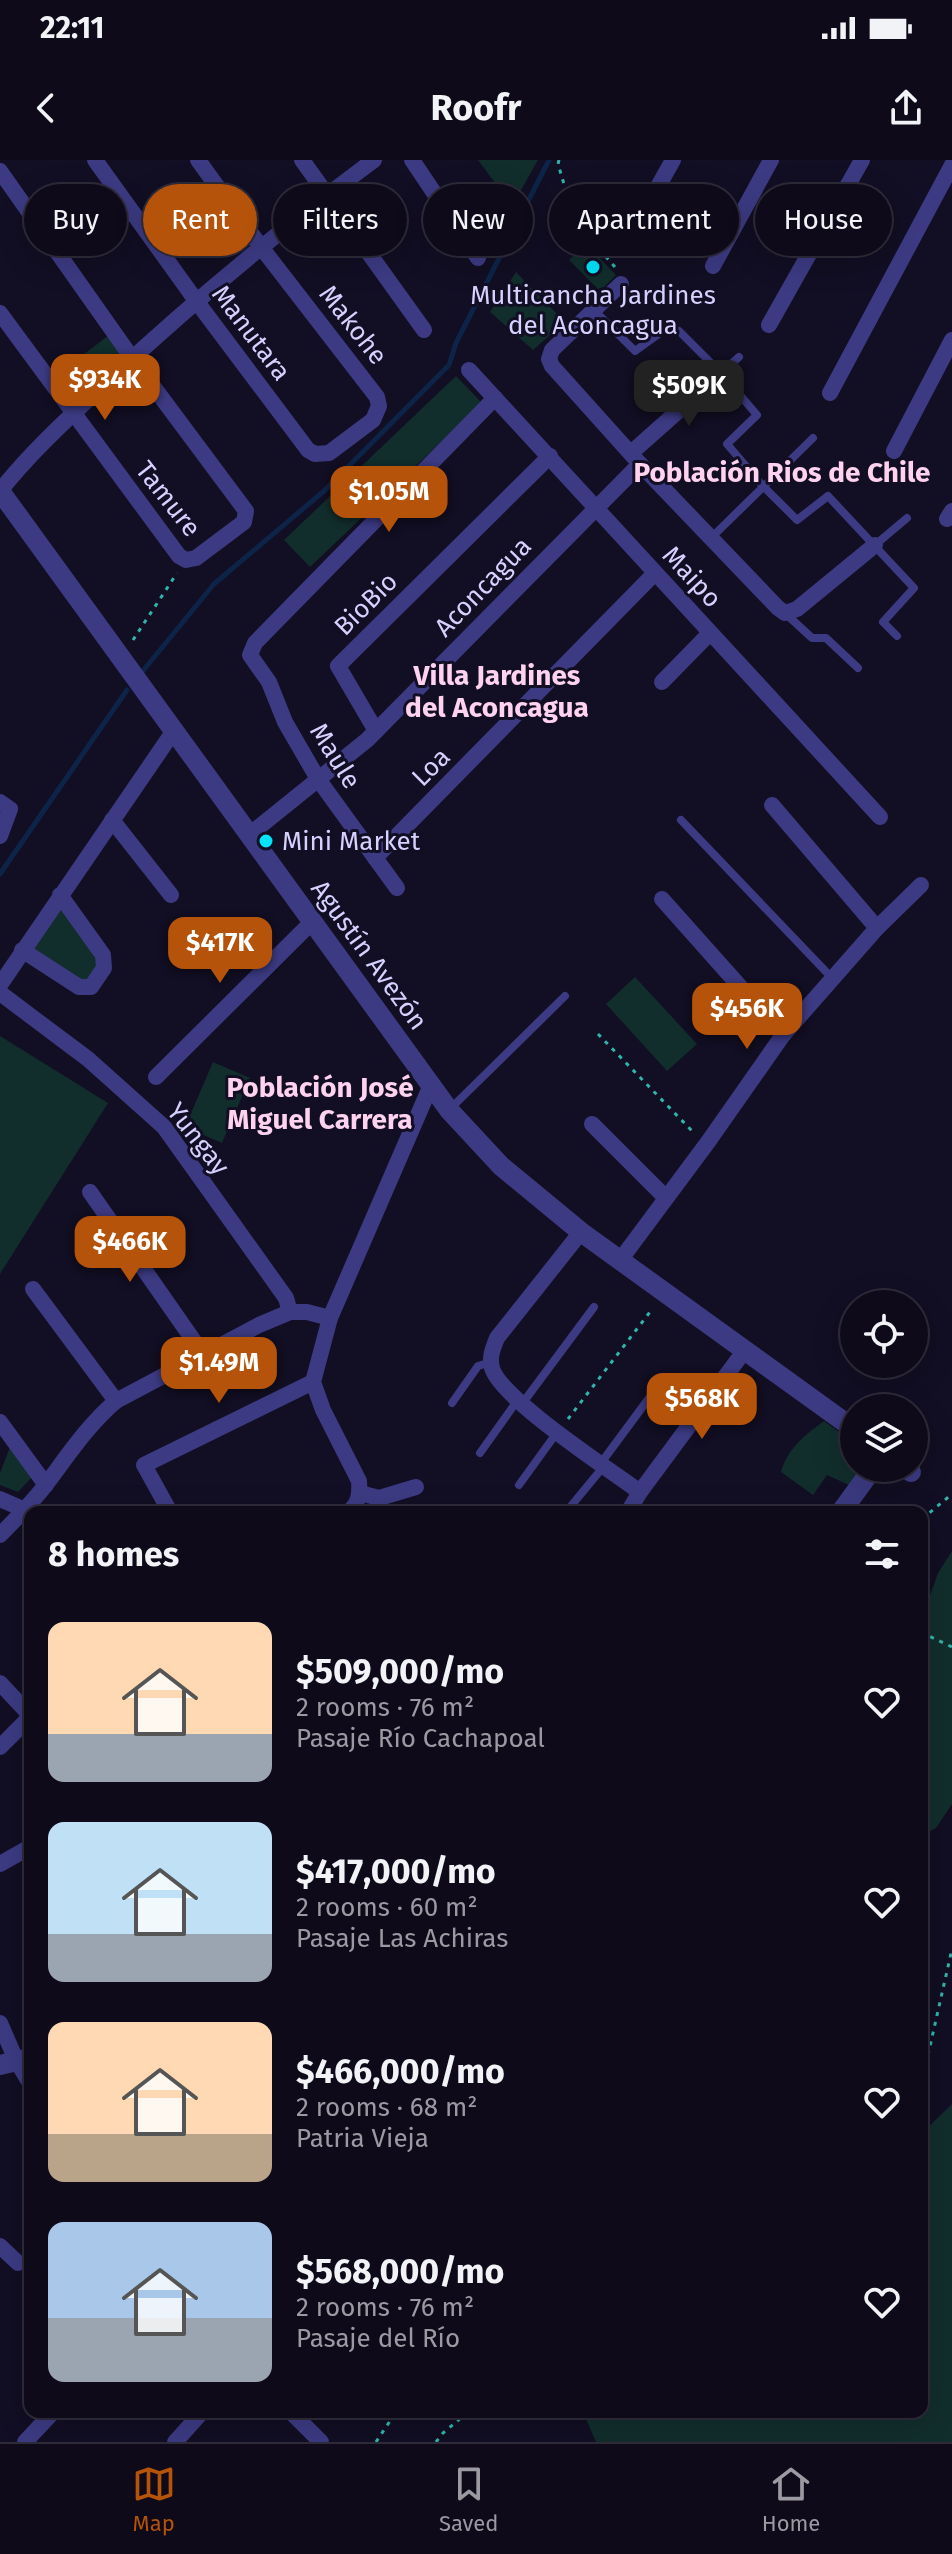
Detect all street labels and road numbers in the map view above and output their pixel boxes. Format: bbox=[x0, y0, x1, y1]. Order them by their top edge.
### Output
street label: Manutara bbox=[205, 279, 297, 387]
street label: Makohe bbox=[312, 279, 394, 371]
street label: Tamure bbox=[129, 455, 207, 543]
street label: Aconcagua bbox=[428, 531, 538, 643]
street label: Maipo bbox=[656, 540, 728, 614]
street label: BioBio bbox=[328, 566, 404, 642]
street label: Maule bbox=[303, 718, 367, 794]
street label: Loa bbox=[405, 741, 457, 793]
street label: Agustín Avezón bbox=[304, 874, 434, 1036]
street label: Yungay bbox=[160, 1097, 236, 1181]

